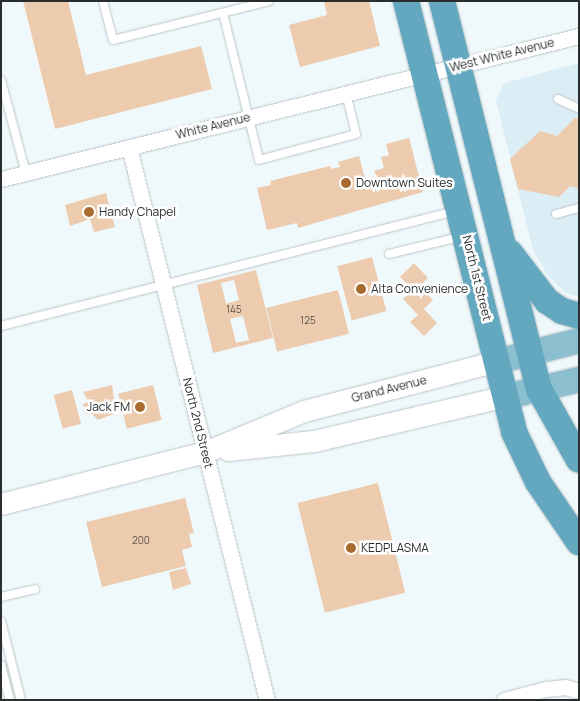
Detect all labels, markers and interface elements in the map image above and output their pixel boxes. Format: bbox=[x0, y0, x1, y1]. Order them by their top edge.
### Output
street label: West White Avenue bbox=[448, 35, 556, 75]
street label: White Avenue bbox=[174, 110, 252, 142]
place label: Downtown Suites bbox=[356, 176, 453, 190]
marker: Downtown Suites bbox=[340, 177, 352, 189]
place label: Handy Chapel bbox=[99, 205, 176, 219]
marker: Handy Chapel bbox=[83, 206, 95, 218]
street label: North 1st Street bbox=[459, 234, 495, 322]
place label: Alta Convenience bbox=[371, 282, 468, 296]
marker: Alta Convenience bbox=[355, 283, 367, 295]
house number: 145 bbox=[226, 304, 242, 316]
house number: 125 bbox=[300, 315, 316, 327]
street label: Grand Avenue bbox=[350, 373, 428, 405]
street label: North 2nd Street bbox=[180, 376, 216, 470]
place label: Jack FM bbox=[87, 400, 130, 414]
marker: Jack FM bbox=[134, 401, 146, 413]
house number: 200 bbox=[132, 535, 150, 547]
place label: KEDPLASMA bbox=[361, 541, 429, 555]
marker: KEDPLASMA bbox=[345, 542, 357, 554]

